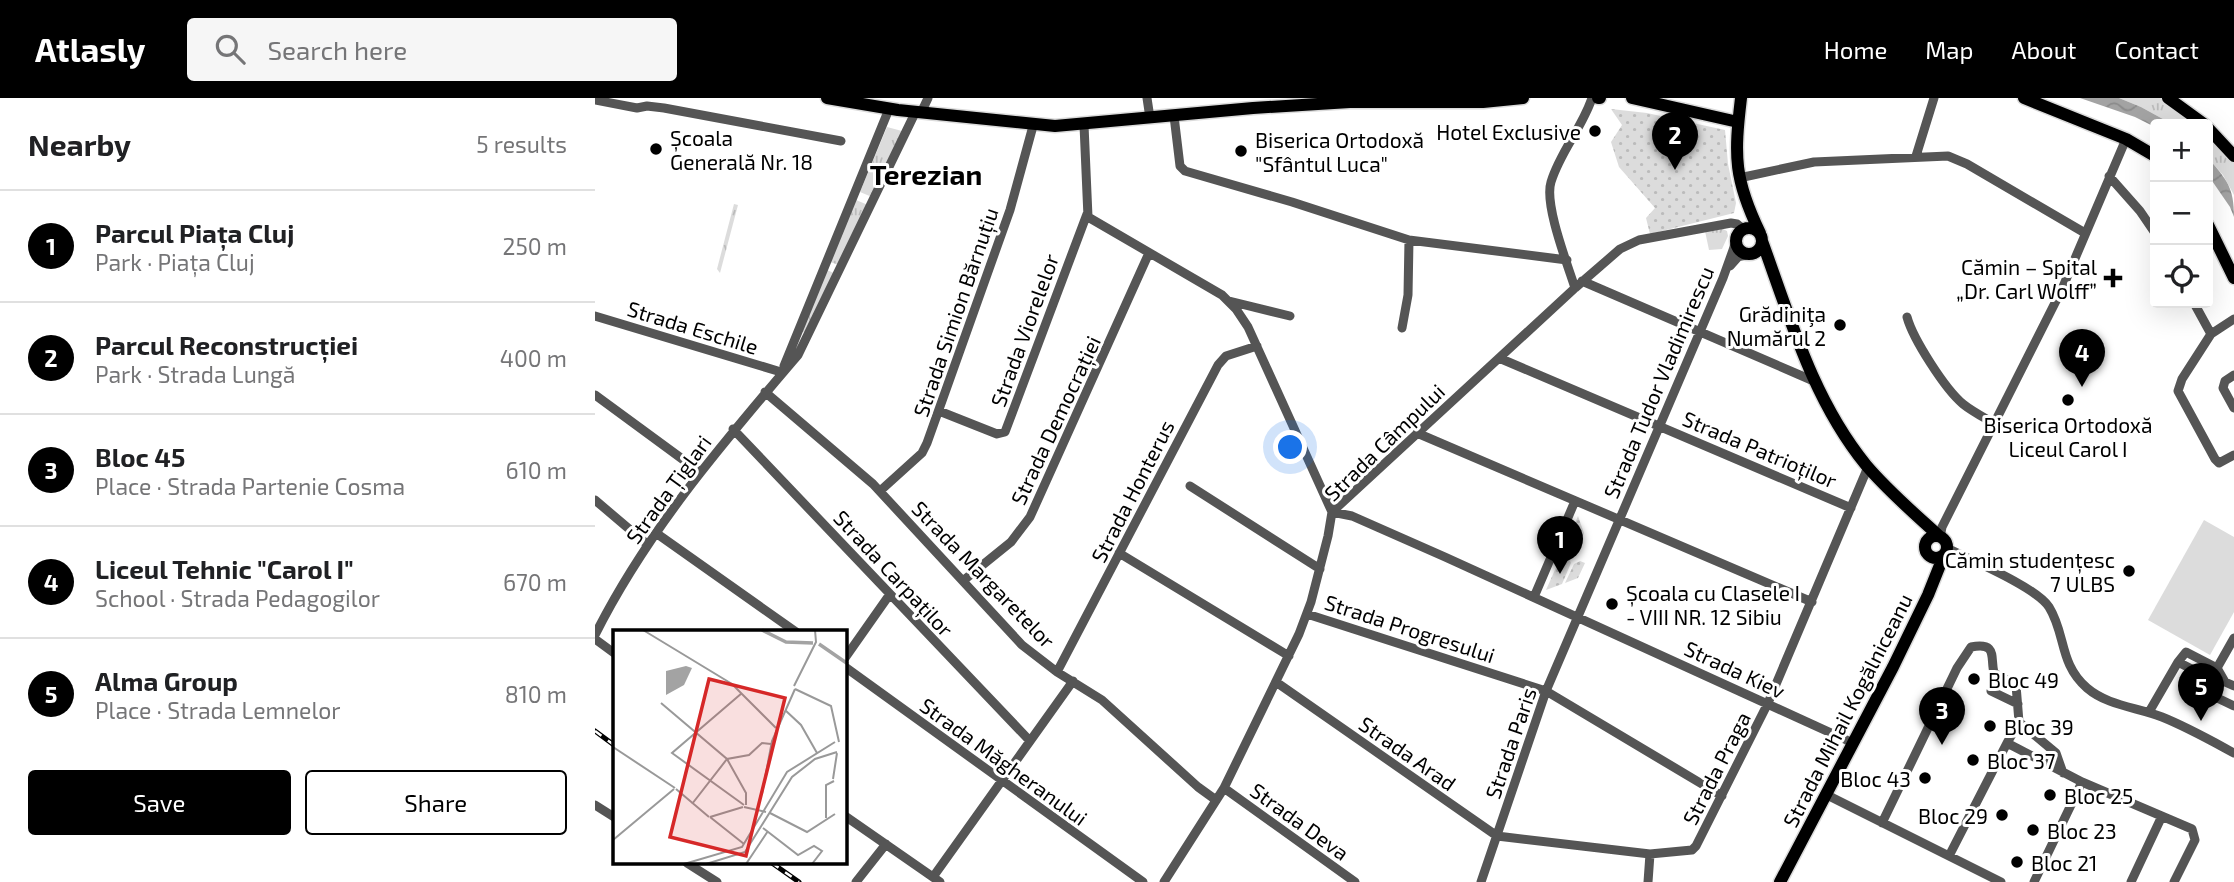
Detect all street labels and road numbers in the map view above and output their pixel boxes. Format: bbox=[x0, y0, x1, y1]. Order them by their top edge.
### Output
street label: Strada Simion Bărnuțiu bbox=[907, 204, 1004, 421]
street label: Strada Viorelelor bbox=[985, 250, 1063, 410]
street label: Strada Tudor Vladimirescu bbox=[1598, 262, 1718, 502]
street label: Strada Eschile bbox=[625, 295, 761, 359]
street label: Strada Democrației bbox=[1005, 332, 1107, 509]
street label: Strada Câmpului bbox=[1319, 378, 1449, 506]
street label: Strada Patrioților bbox=[1678, 405, 1841, 495]
street label: Strada Honterus bbox=[1085, 416, 1179, 566]
street label: Strada Țiglari bbox=[620, 430, 717, 549]
street label: Strada Margaretelor bbox=[907, 495, 1061, 653]
street label: Strada Carpaților bbox=[828, 505, 959, 643]
street label: Strada Progresului bbox=[1322, 589, 1498, 667]
street label: Strada Mihail Kogălniceanu bbox=[1777, 589, 1917, 831]
street label: Strada Kiev bbox=[1681, 635, 1789, 703]
street label: Strada Paris bbox=[1479, 684, 1541, 802]
street label: Strada Măgheranului bbox=[916, 692, 1092, 830]
street label: Strada Praga bbox=[1677, 707, 1755, 829]
street label: Strada Arad bbox=[1355, 711, 1461, 795]
street label: Strada Deva bbox=[1246, 777, 1354, 865]

